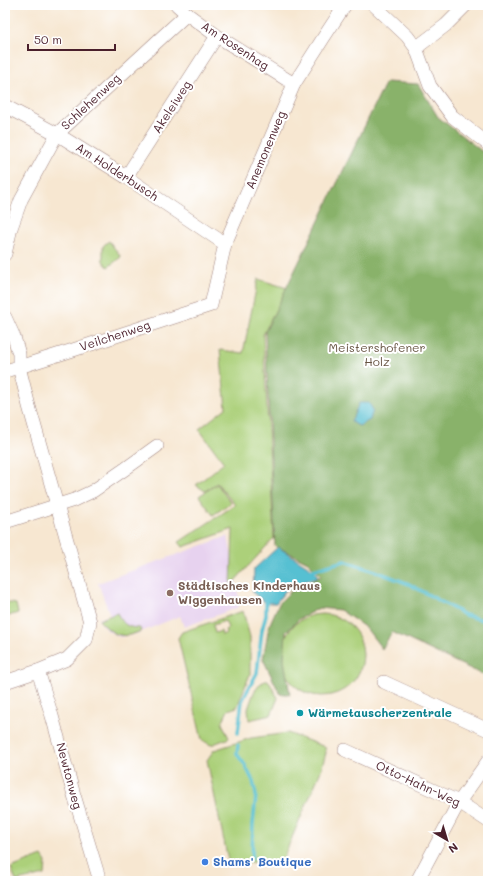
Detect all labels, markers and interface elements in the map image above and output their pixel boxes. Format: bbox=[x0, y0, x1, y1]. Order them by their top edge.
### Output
street label: Am Rosenhag bbox=[199, 17, 272, 73]
scale bar bbox=[28, 26, 115, 52]
text: 50 m bbox=[34, 31, 62, 47]
street label: Schlehenweg bbox=[57, 70, 123, 133]
street label: Akeleiweg bbox=[148, 77, 194, 136]
street label: Anemonenweg bbox=[241, 108, 289, 191]
street label: Am Holderbusch bbox=[73, 138, 162, 204]
street label: Veilchenweg bbox=[77, 316, 152, 354]
park label: Meistershofener Holz bbox=[328, 339, 426, 369]
place label: Städtisches Kinderhaus Wiggenhausen bbox=[178, 577, 320, 607]
marker: Städtisches Kinderhaus Wiggenhausen bbox=[165, 588, 175, 598]
place label: Wärmetauscherzentrale bbox=[308, 704, 452, 720]
marker: Wärmetauscherzentrale bbox=[295, 708, 305, 718]
street label: Newtonweg bbox=[53, 741, 87, 811]
street label: Otto-Hahn-Weg bbox=[373, 756, 463, 810]
north arrow bbox=[427, 820, 467, 860]
text: N bbox=[446, 840, 461, 857]
place label: Shams' Boutique bbox=[213, 853, 311, 869]
marker: Shams' Boutique bbox=[200, 857, 210, 867]

